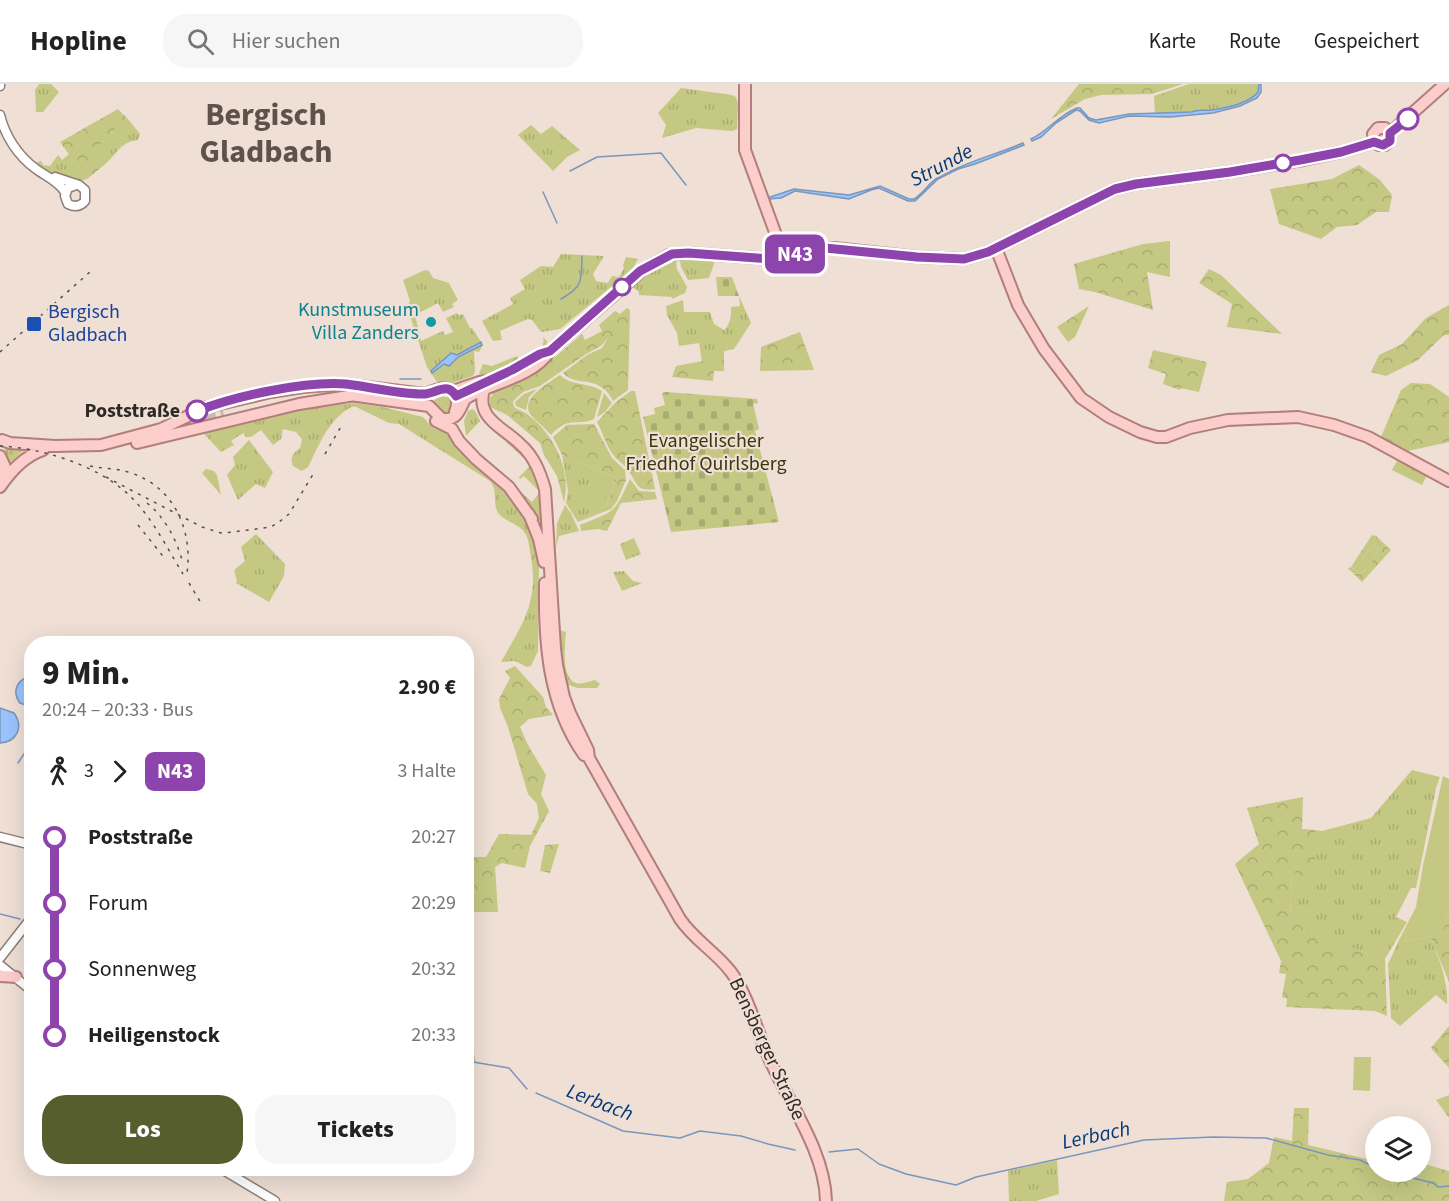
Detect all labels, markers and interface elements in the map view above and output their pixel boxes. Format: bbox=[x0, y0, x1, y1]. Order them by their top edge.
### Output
search box bbox=[163, 14, 583, 68]
text: Hopline bbox=[30, 21, 127, 61]
icon: search bbox=[184, 25, 217, 58]
text: Hier suchen bbox=[232, 25, 341, 57]
text: Karte bbox=[1149, 26, 1196, 56]
text: Route bbox=[1229, 26, 1281, 56]
text: Gespeichert bbox=[1314, 26, 1419, 56]
district label: Bergisch Gladbach bbox=[200, 92, 332, 175]
unlabelled marker bbox=[1397, 108, 1419, 130]
water label: Strunde bbox=[904, 136, 978, 194]
unlabelled marker bbox=[1274, 154, 1292, 172]
line badge: N43 bbox=[760, 234, 830, 274]
text: N43 bbox=[777, 239, 813, 269]
unlabelled marker bbox=[613, 278, 631, 296]
place label: Kunstmuseum Villa Zanders bbox=[298, 296, 419, 347]
place label: Bergisch Gladbach bbox=[48, 298, 127, 349]
marker: Bergisch Gladbach bbox=[25, 315, 43, 333]
marker: Kunstmuseum Villa Zanders bbox=[424, 315, 438, 329]
place label: Poststraße bbox=[85, 397, 180, 425]
marker: Poststraße bbox=[186, 400, 208, 422]
park label: Evangelischer Friedhof Quirlsberg bbox=[625, 427, 787, 478]
text: 9 Min. bbox=[42, 650, 130, 697]
text: 2.90 € bbox=[399, 671, 456, 703]
text: 20:24 – 20:33 · Bus bbox=[42, 696, 193, 724]
icon: walk bbox=[42, 755, 75, 788]
icon: forward bbox=[103, 755, 136, 788]
text: N43 bbox=[157, 756, 193, 786]
text: 3 bbox=[84, 757, 94, 785]
text: 3 Halte bbox=[397, 757, 456, 785]
text: Poststraße bbox=[88, 821, 193, 853]
text: 20:27 bbox=[411, 823, 456, 851]
text: Forum bbox=[88, 887, 148, 919]
text: 20:29 bbox=[411, 889, 456, 917]
text: Sonnenweg bbox=[88, 953, 196, 985]
text: 20:32 bbox=[411, 955, 456, 983]
street label: Bensberger Straße bbox=[722, 973, 812, 1125]
text: Heiligenstock bbox=[88, 1019, 220, 1051]
text: 20:33 bbox=[411, 1021, 456, 1049]
water label: Lerbach bbox=[562, 1076, 638, 1128]
button: Los bbox=[42, 1095, 243, 1164]
button: Tickets bbox=[255, 1095, 456, 1164]
water label: Lerbach bbox=[1059, 1113, 1133, 1157]
map controls bbox=[1365, 1116, 1431, 1182]
button: layers bbox=[1365, 1116, 1431, 1182]

